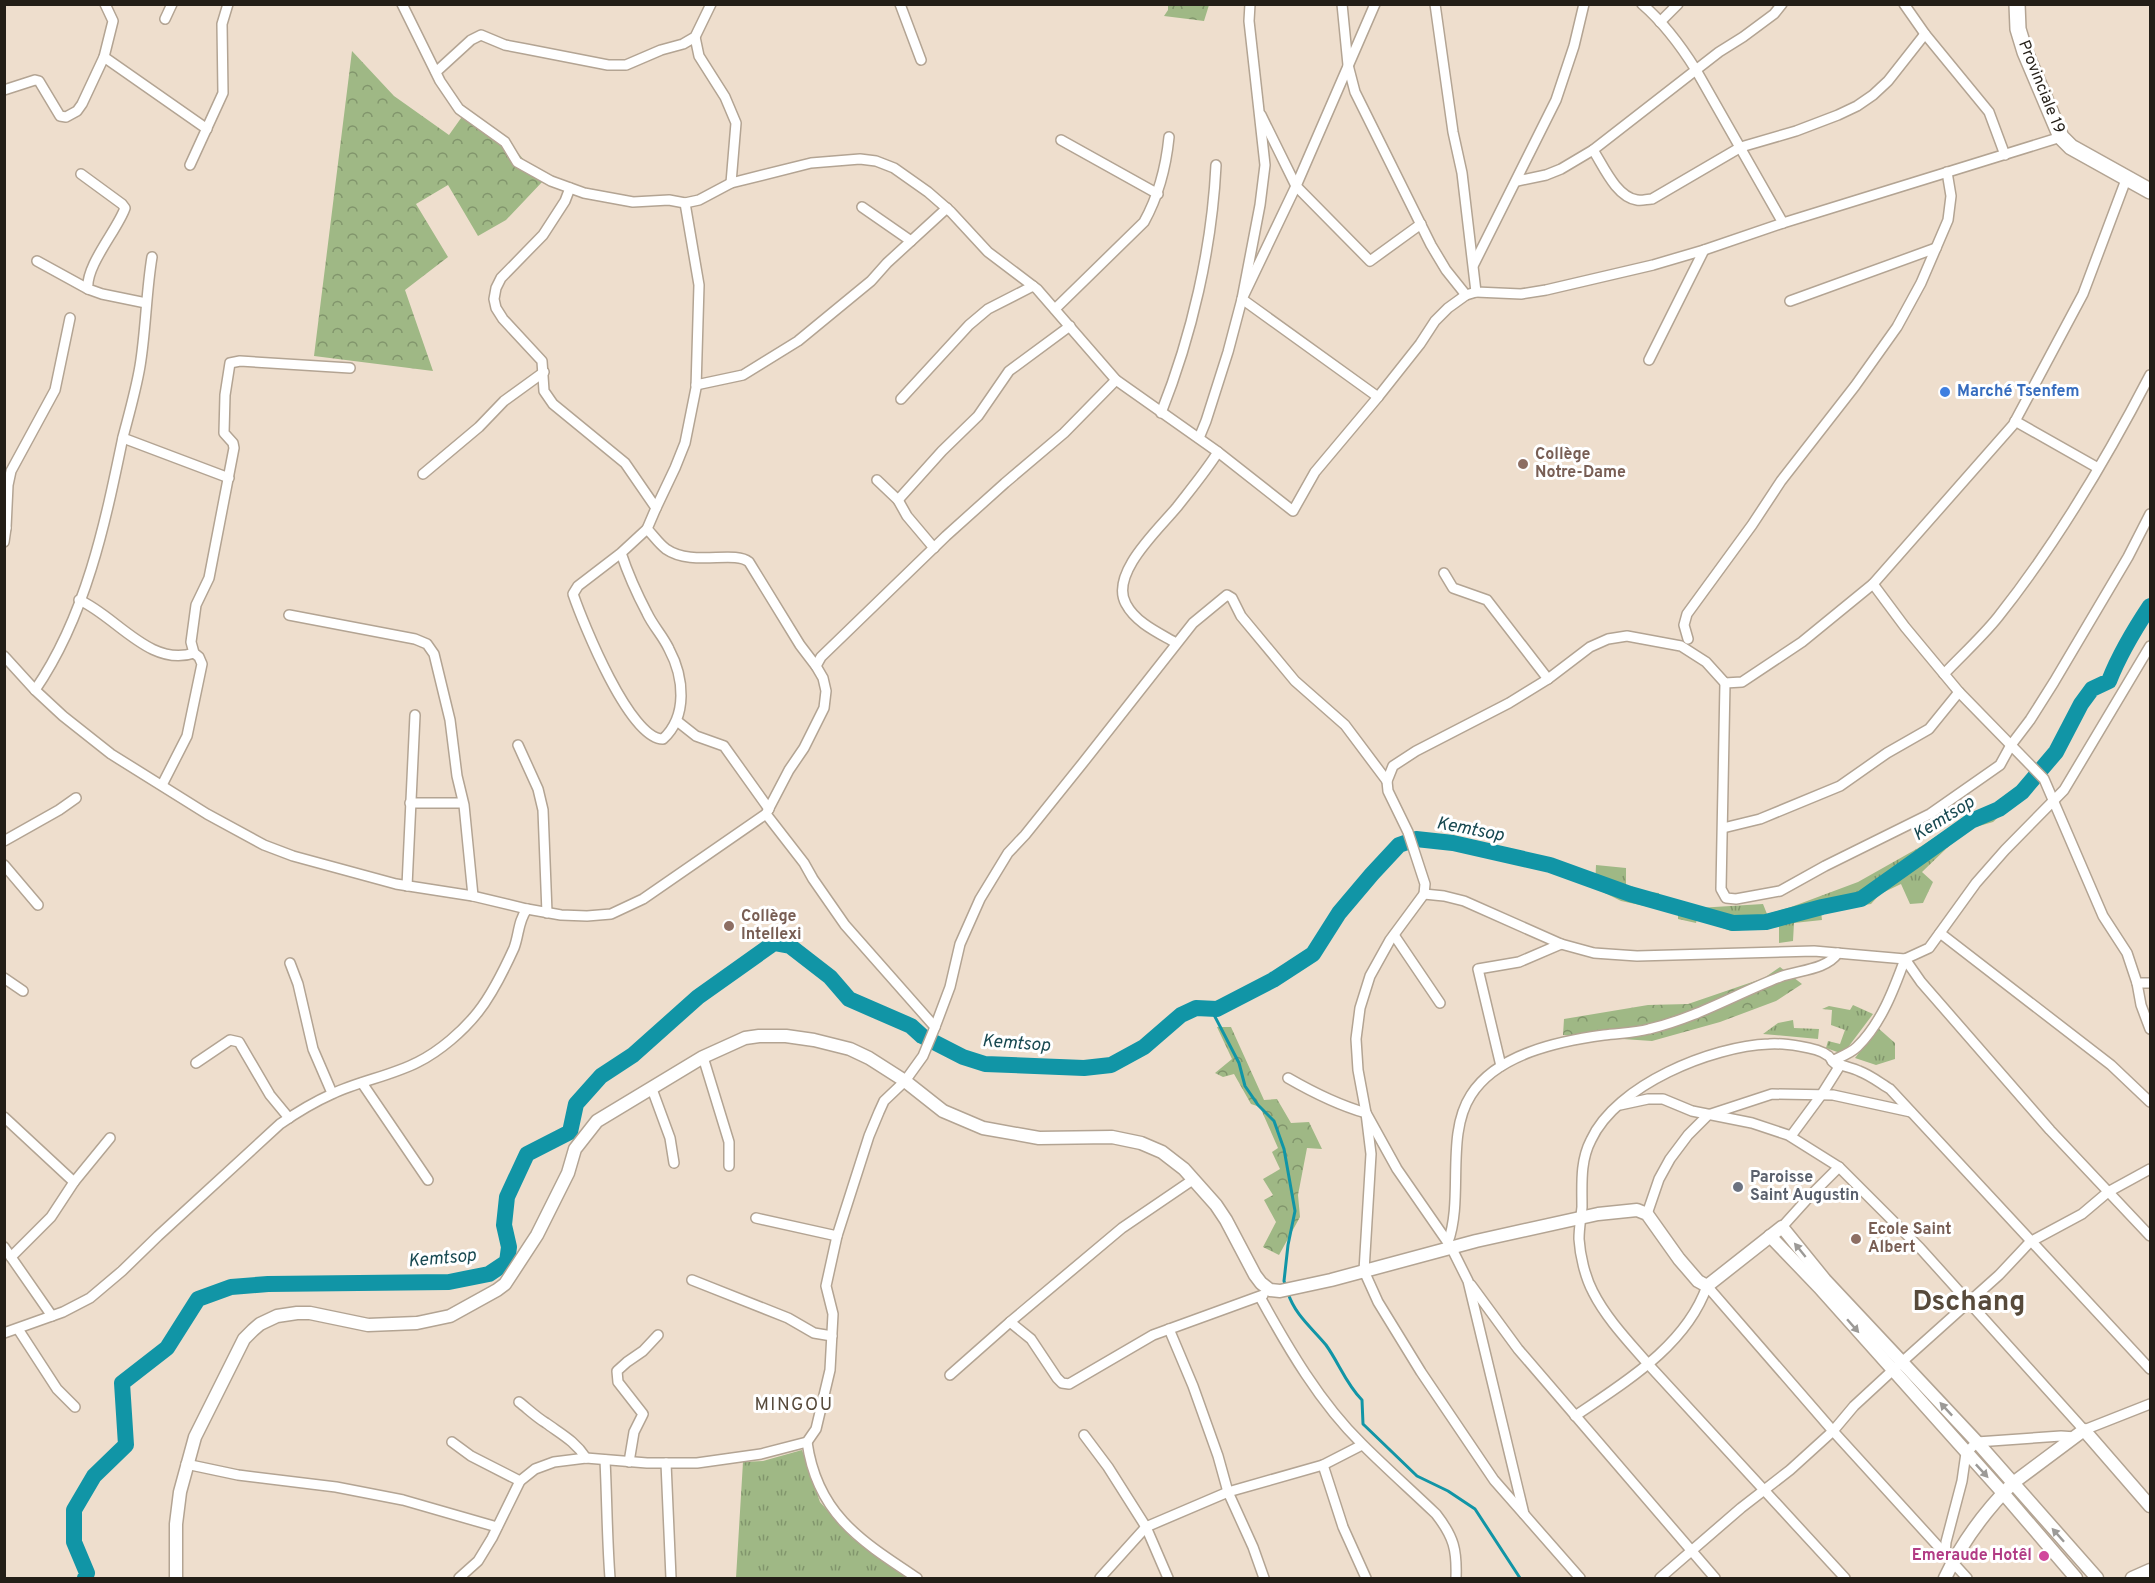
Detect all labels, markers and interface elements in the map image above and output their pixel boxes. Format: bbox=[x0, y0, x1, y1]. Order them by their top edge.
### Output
street label: Provinciale 19 bbox=[2013, 37, 2069, 137]
place label: Marché Tsenfem bbox=[1957, 382, 2080, 402]
marker: Marché Tsenfem bbox=[1938, 385, 1952, 399]
place label: Collège Notre-Dame bbox=[1535, 445, 1626, 483]
marker: Collège Notre-Dame bbox=[1516, 457, 1530, 471]
water label: Kemtsop bbox=[1909, 791, 1979, 847]
water label: Kemtsop bbox=[1434, 812, 1506, 848]
place label: Collège Intellexi bbox=[741, 907, 802, 945]
marker: Collège Intellexi bbox=[722, 919, 736, 933]
water label: Kemtsop bbox=[981, 1030, 1051, 1058]
place label: Paroisse Saint Augustin bbox=[1750, 1168, 1859, 1206]
marker: Paroisse Saint Augustin bbox=[1731, 1180, 1745, 1194]
place label: Ecole Saint Albert bbox=[1868, 1220, 1951, 1258]
marker: Ecole Saint Albert bbox=[1849, 1232, 1863, 1246]
one-way arrow bbox=[1795, 1242, 1807, 1257]
water label: Kemtsop bbox=[407, 1245, 477, 1273]
district label: Dschang bbox=[1912, 1285, 2026, 1321]
one-way arrow bbox=[1846, 1318, 1860, 1333]
district label: MINGOU bbox=[754, 1394, 834, 1417]
one-way arrow bbox=[1939, 1401, 1953, 1416]
one-way arrow bbox=[1975, 1464, 1989, 1478]
one-way arrow bbox=[2052, 1528, 2065, 1543]
place label: Emeraude Hotêl bbox=[1912, 1546, 2032, 1566]
marker: Emeraude Hotêl bbox=[2037, 1549, 2051, 1563]

